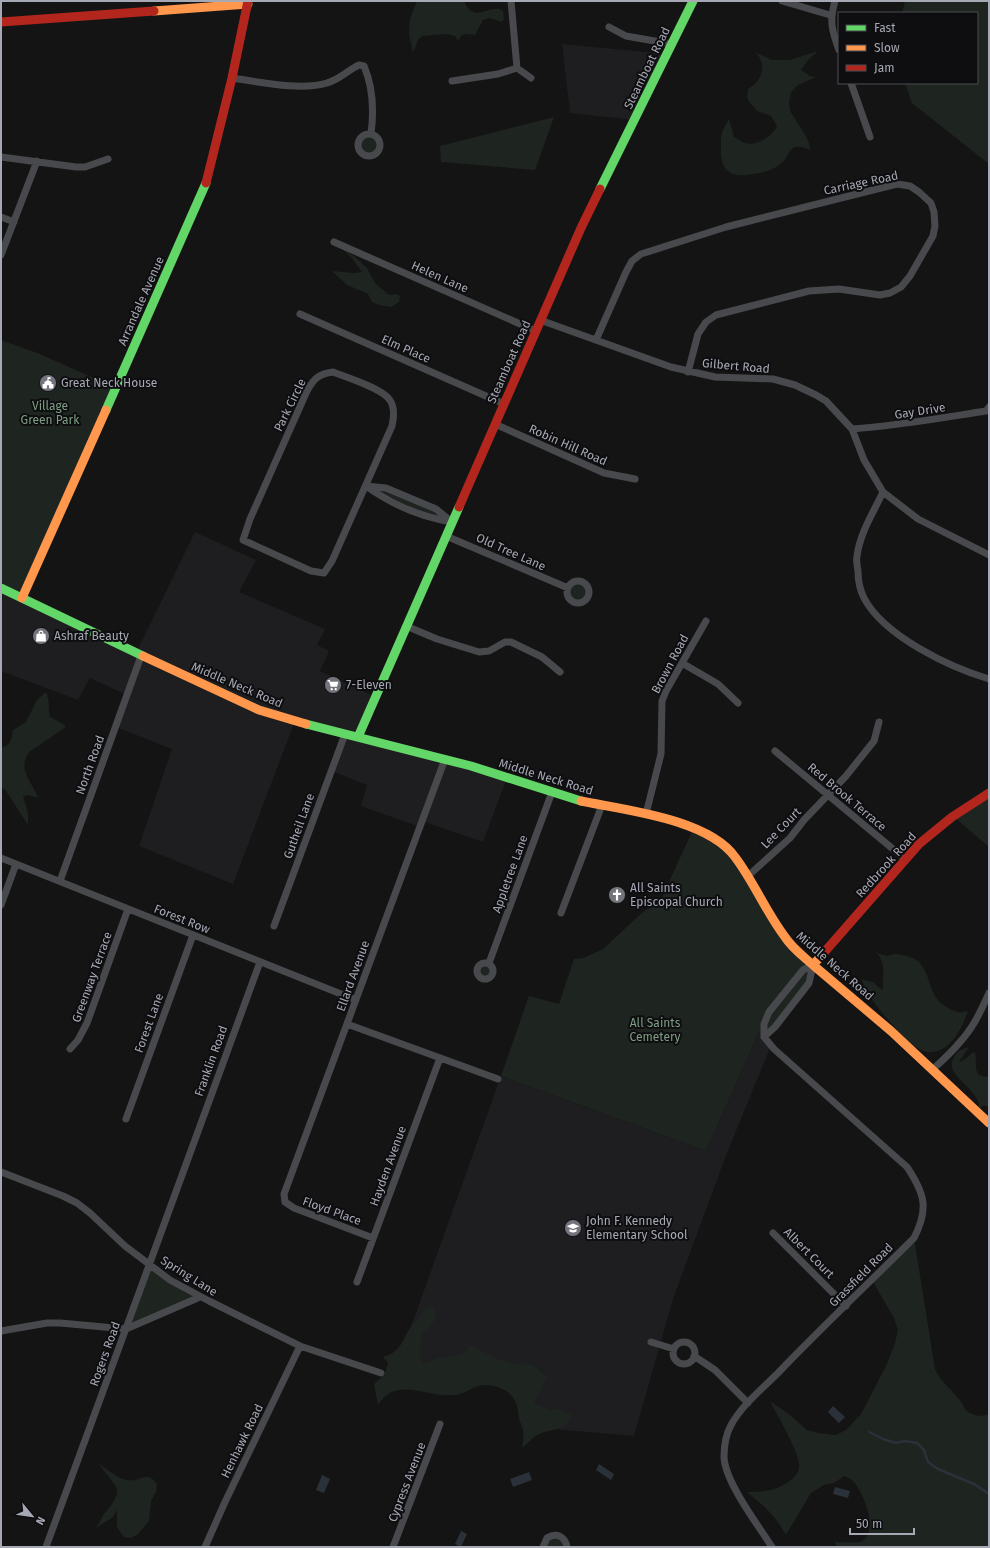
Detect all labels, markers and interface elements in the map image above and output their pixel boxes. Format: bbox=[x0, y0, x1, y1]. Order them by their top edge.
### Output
legend bbox=[838, 12, 978, 84]
text: Fast bbox=[874, 21, 896, 35]
street label: Steamboat Road bbox=[621, 25, 673, 111]
text: Slow bbox=[874, 41, 900, 55]
text: Jam bbox=[874, 61, 894, 75]
street label: Carriage Road bbox=[823, 168, 899, 198]
street label: Arrandale Avenue bbox=[115, 254, 167, 348]
street label: Helen Lane bbox=[409, 258, 471, 296]
street label: Steamboat Road bbox=[484, 318, 534, 406]
street label: Elm Place bbox=[379, 332, 433, 366]
street label: Gilbert Road bbox=[702, 356, 770, 376]
public building icon: Great Neck House bbox=[38, 373, 58, 393]
place label: Great Neck House bbox=[61, 376, 157, 390]
street label: Park Circle bbox=[271, 376, 309, 434]
park label: Village Green Park bbox=[21, 399, 80, 427]
street label: Gay Drive bbox=[894, 400, 946, 422]
street label: Robin Hill Road bbox=[527, 421, 609, 469]
street label: Old Tree Lane bbox=[474, 530, 548, 574]
shop icon: Ashraf Beauty bbox=[31, 626, 51, 646]
place label: Ashraf Beauty bbox=[54, 629, 129, 643]
street label: Brown Road bbox=[649, 632, 691, 696]
street label: Middle Neck Road bbox=[189, 659, 285, 711]
supermarket icon: 7-Eleven bbox=[323, 675, 343, 695]
place label: 7-Eleven bbox=[346, 678, 392, 692]
street label: North Road bbox=[73, 733, 107, 797]
street label: Middle Neck Road bbox=[497, 756, 595, 798]
street label: Red Brook Terrace bbox=[805, 760, 889, 834]
street label: Gutheil Lane bbox=[281, 791, 317, 861]
street label: Lee Court bbox=[758, 804, 804, 851]
street label: Redbrook Road bbox=[853, 829, 919, 901]
street label: Appletree Lane bbox=[489, 833, 531, 915]
place label: All Saints Episcopal Church bbox=[630, 881, 723, 909]
church icon: All Saints Episcopal Church bbox=[607, 885, 627, 905]
street label: Forest Row bbox=[152, 901, 212, 937]
street label: Middle Neck Road bbox=[794, 929, 876, 1003]
street label: Greenway Terrace bbox=[69, 930, 115, 1024]
street label: Ellard Avenue bbox=[334, 939, 372, 1013]
street label: Forest Lane bbox=[132, 991, 166, 1055]
park label: All Saints Cemetery bbox=[629, 1016, 681, 1044]
street label: Franklin Road bbox=[192, 1024, 230, 1098]
street label: Hayden Avenue bbox=[367, 1124, 409, 1208]
street label: Floyd Place bbox=[301, 1194, 363, 1228]
place label: John F. Kennedy Elementary School bbox=[586, 1214, 688, 1242]
school or university icon: John F. Kennedy Elementary School bbox=[563, 1218, 583, 1238]
street label: Albert Court bbox=[781, 1225, 838, 1282]
street label: Grassfield Road bbox=[826, 1240, 896, 1310]
street label: Spring Lane bbox=[158, 1253, 220, 1299]
street label: Rogers Road bbox=[87, 1320, 123, 1388]
street label: Henhawk Road bbox=[218, 1402, 266, 1480]
street label: Cypress Avenue bbox=[385, 1440, 429, 1524]
north arrow bbox=[12, 1496, 52, 1536]
scale bar bbox=[850, 1510, 914, 1536]
text: N bbox=[33, 1514, 48, 1527]
text: 50 m bbox=[856, 1517, 882, 1531]

